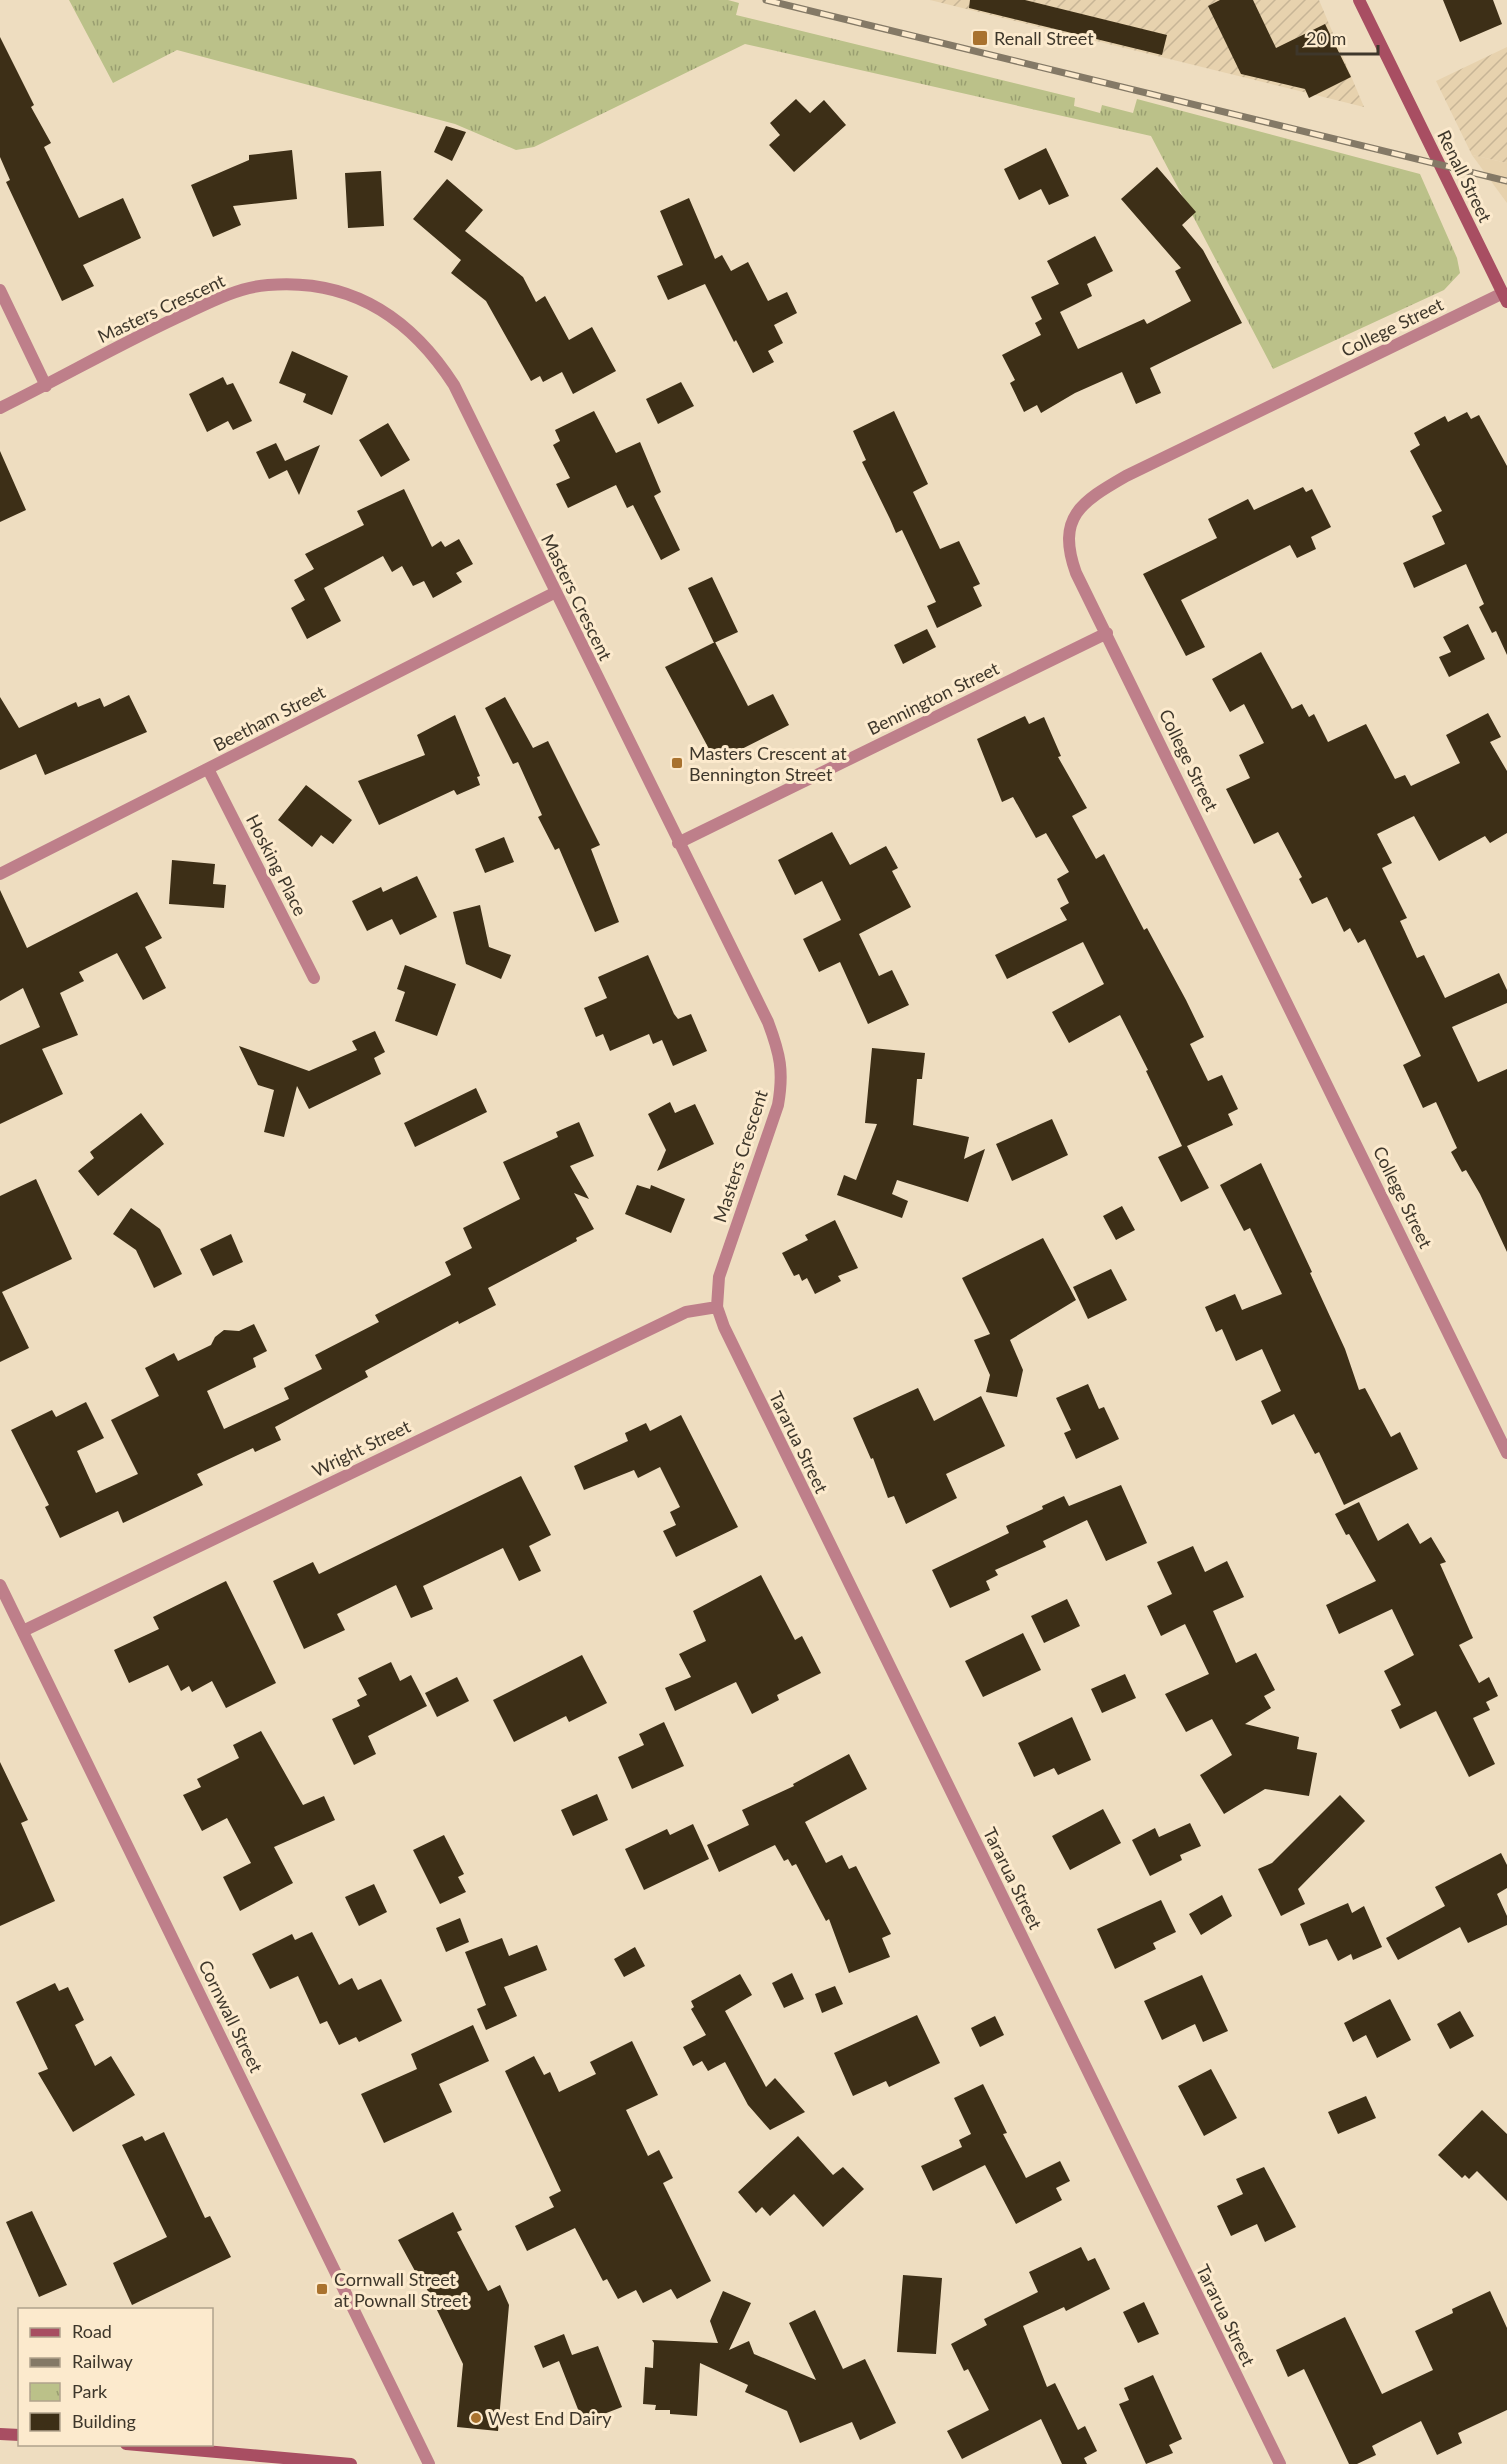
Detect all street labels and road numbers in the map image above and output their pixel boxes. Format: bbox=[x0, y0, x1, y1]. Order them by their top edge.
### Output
street label: Renall Street bbox=[1433, 126, 1497, 226]
street label: Masters Crescent bbox=[94, 269, 229, 347]
street label: College Street bbox=[1337, 293, 1447, 361]
street label: Masters Crescent bbox=[537, 530, 617, 664]
street label: Bennington Street bbox=[864, 656, 1003, 739]
street label: Beetham Street bbox=[209, 680, 329, 756]
street label: College Street bbox=[1155, 705, 1223, 815]
street label: Hosking Place bbox=[242, 811, 312, 919]
street label: Masters Crescent bbox=[708, 1087, 772, 1225]
street label: College Street bbox=[1369, 1142, 1437, 1252]
street label: Tararua Street bbox=[765, 1388, 833, 1497]
street label: Wright Street bbox=[308, 1415, 414, 1481]
street label: Tararua Street bbox=[979, 1824, 1047, 1933]
street label: Cornwall Street bbox=[194, 1956, 268, 2076]
street label: Tararua Street bbox=[1192, 2261, 1260, 2370]

